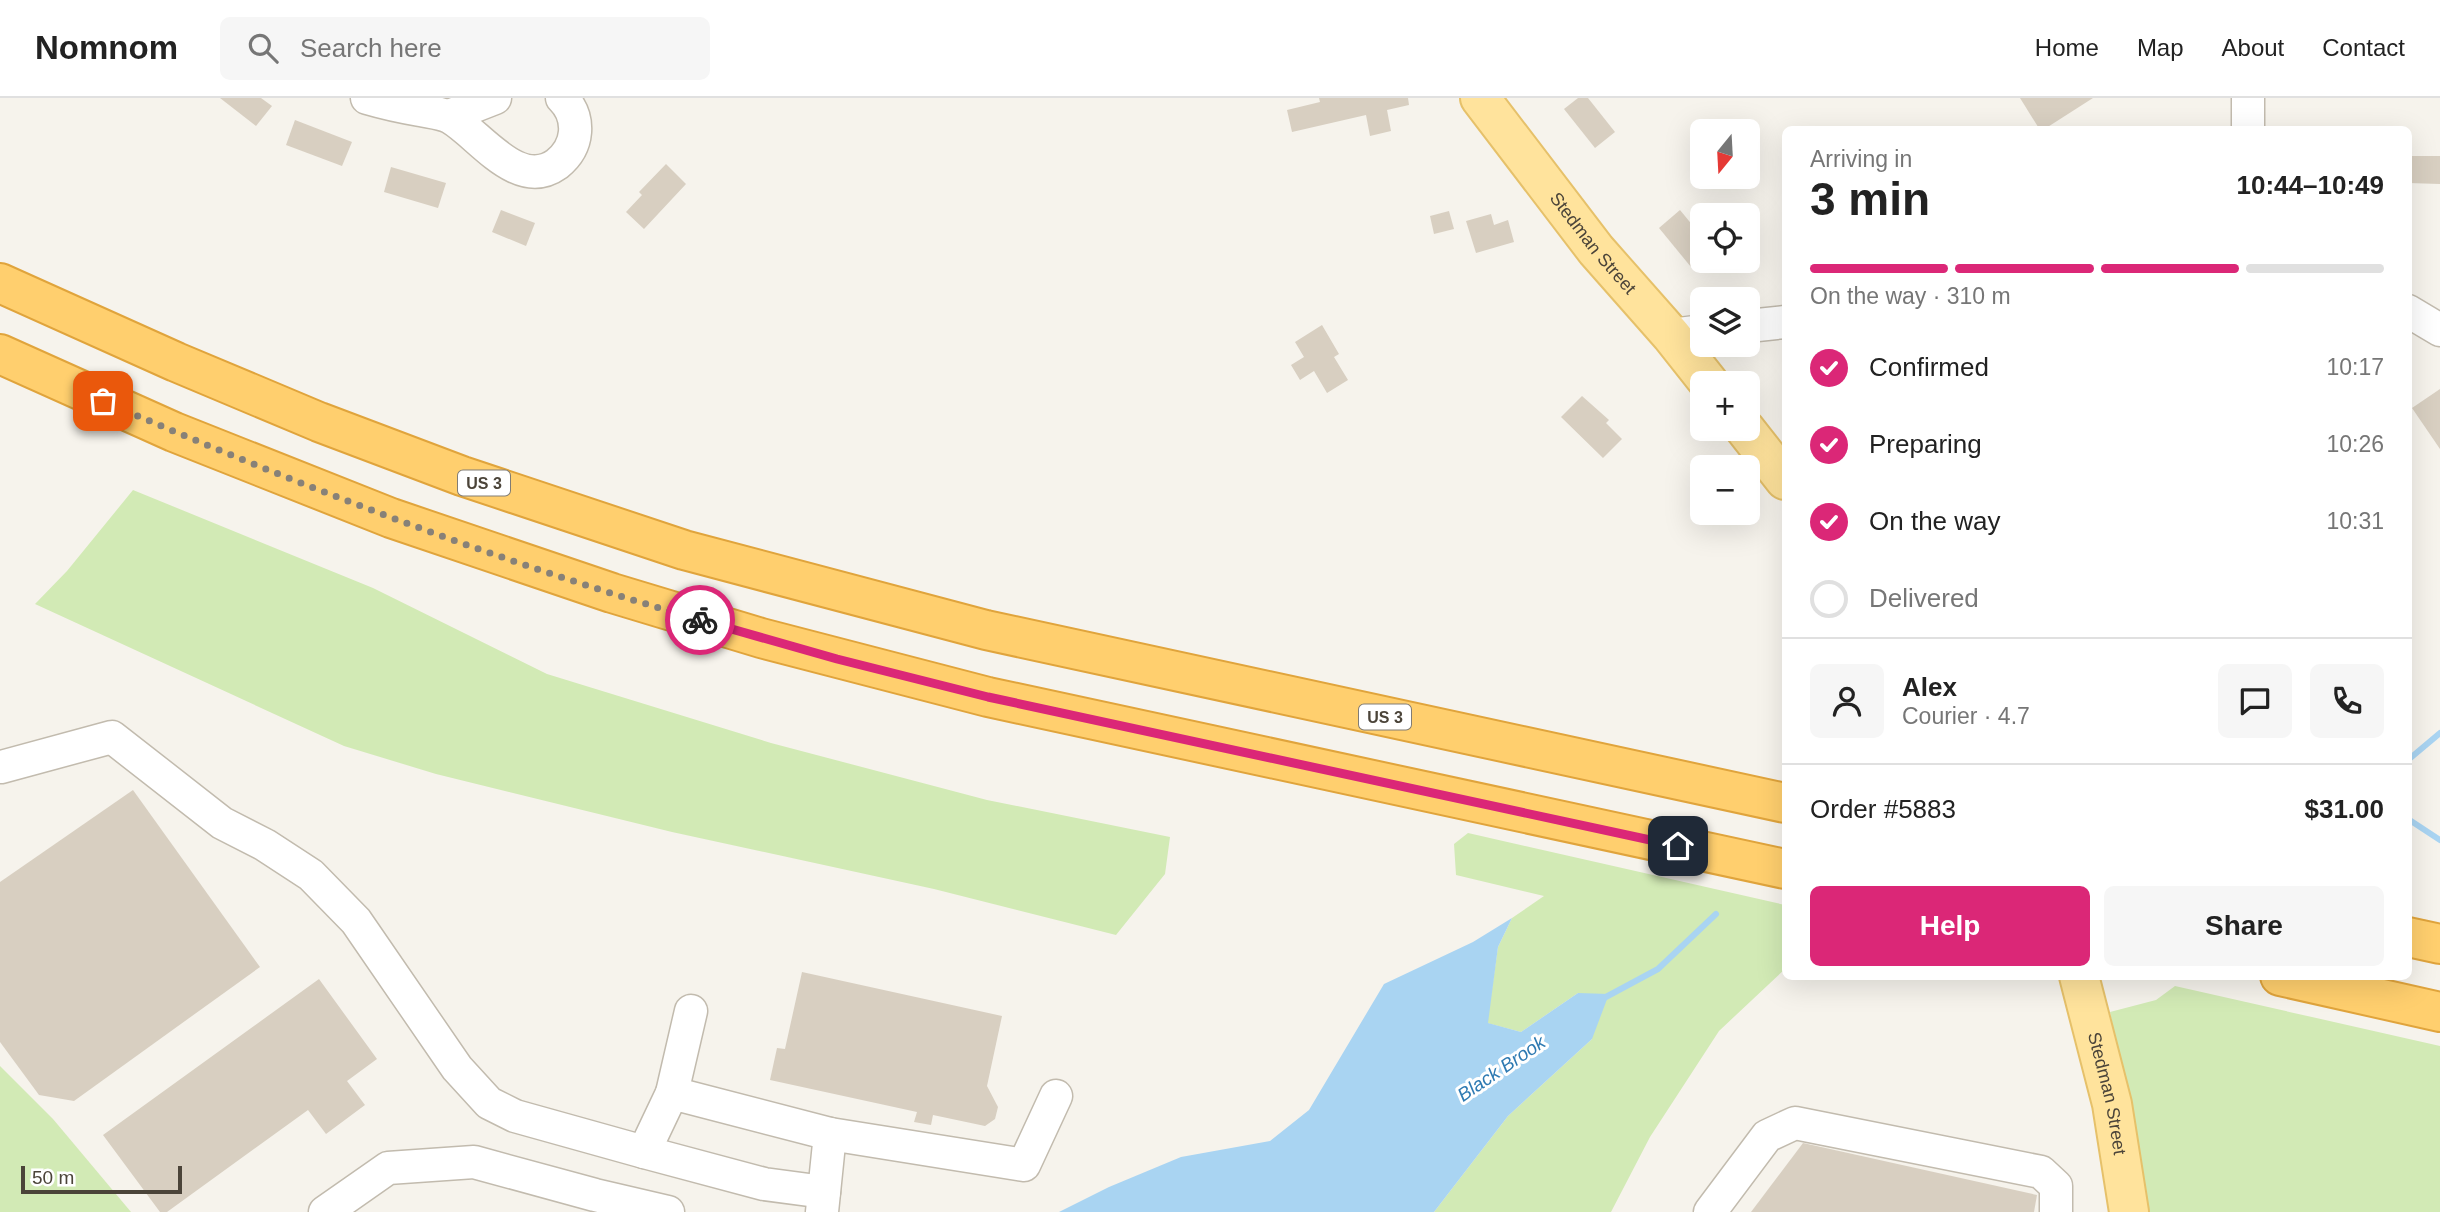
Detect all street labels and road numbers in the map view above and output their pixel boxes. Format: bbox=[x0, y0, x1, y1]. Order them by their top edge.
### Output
street label: Stedman Street bbox=[1546, 188, 1640, 298]
road number: US 3 bbox=[458, 470, 510, 496]
road number: US 3 bbox=[1359, 704, 1411, 730]
street label: Stedman Street bbox=[2084, 1030, 2130, 1156]

